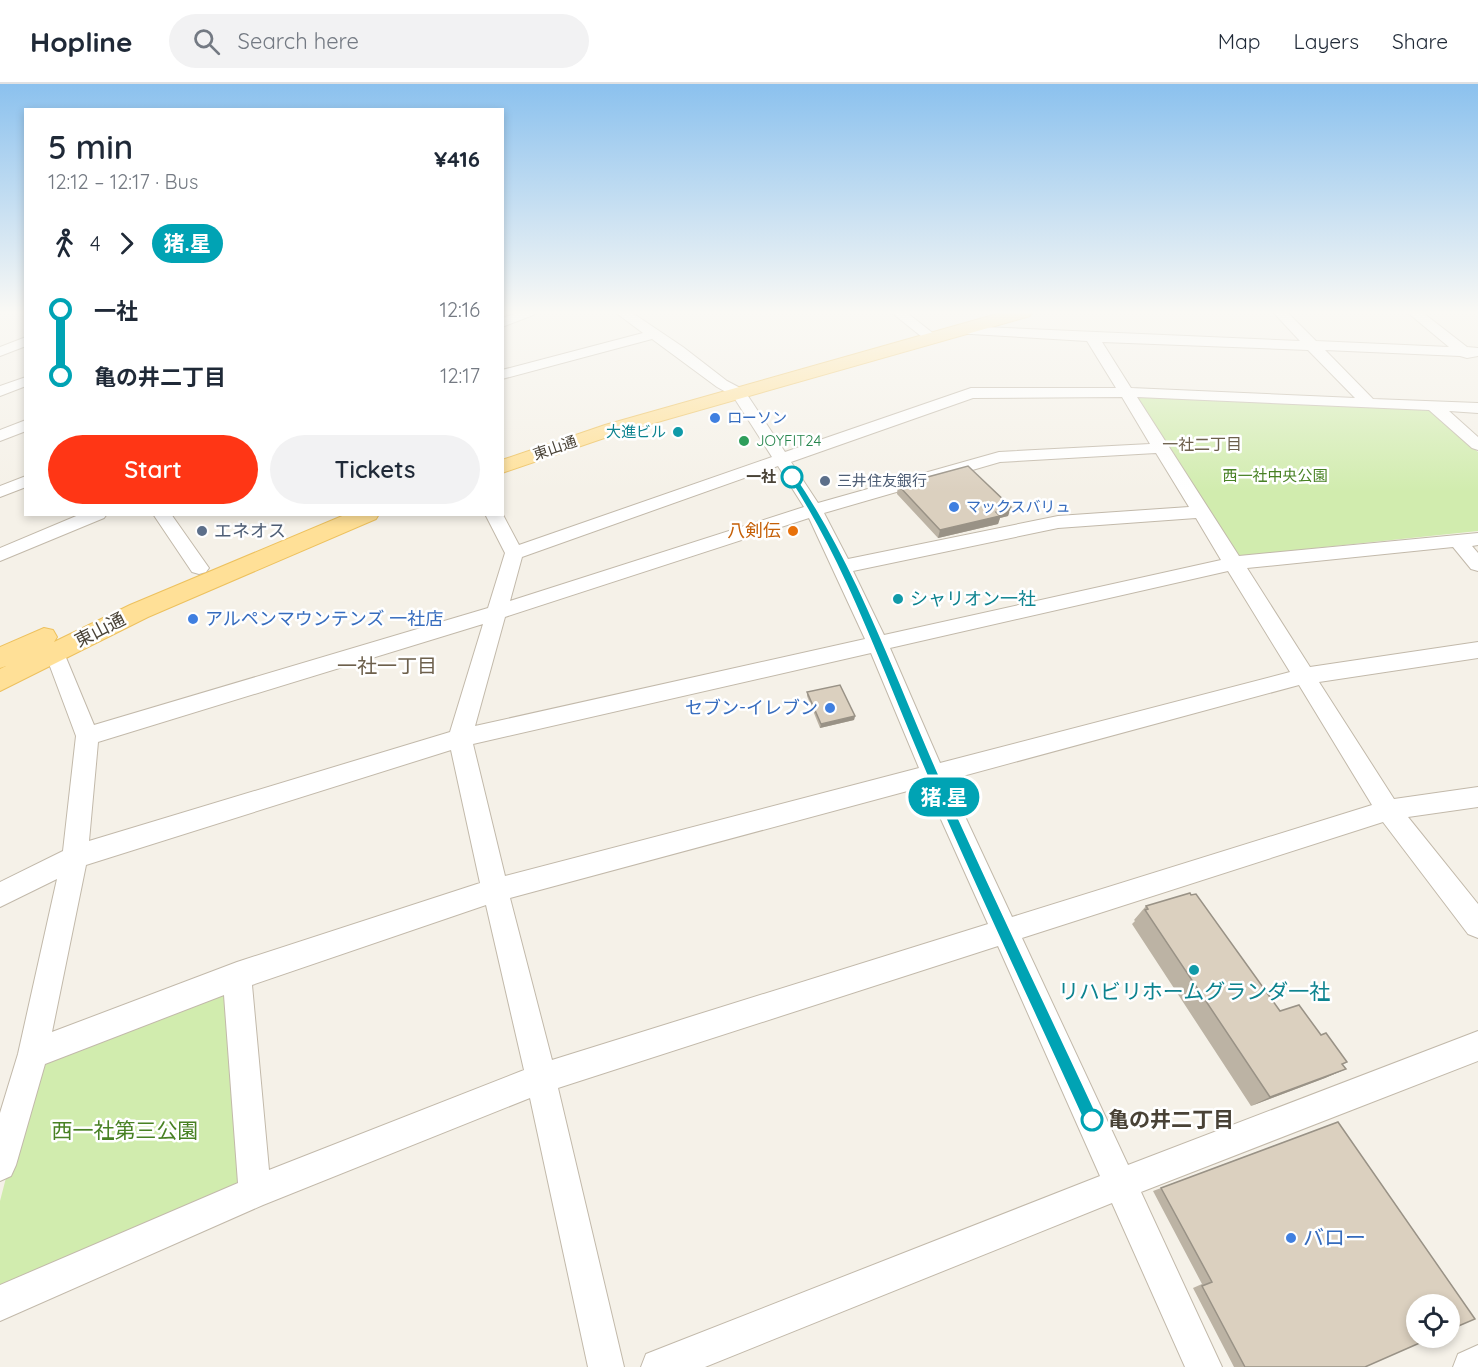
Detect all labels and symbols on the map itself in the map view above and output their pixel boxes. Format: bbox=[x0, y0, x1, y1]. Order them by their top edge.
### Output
place label: ローソン bbox=[727, 408, 787, 427]
marker: ローソン bbox=[708, 411, 722, 425]
place label: 大進ビル bbox=[606, 422, 666, 441]
marker: 大進ビル bbox=[671, 425, 685, 439]
street label: 東山通 bbox=[530, 431, 579, 464]
place label: JOYFIT24 bbox=[756, 431, 821, 450]
marker: JOYFIT24 bbox=[737, 434, 751, 448]
district label: 一社二丁目 bbox=[1162, 434, 1242, 454]
marker: 一社 bbox=[781, 466, 803, 488]
park label: 西一社中央公園 bbox=[1222, 466, 1328, 485]
place label: 一社 bbox=[746, 467, 776, 486]
place label: 三井住友銀行 bbox=[837, 471, 927, 490]
marker: 三井住友銀行 bbox=[818, 474, 832, 488]
place label: マックスバリュ bbox=[966, 497, 1071, 516]
marker: マックスバリュ bbox=[947, 500, 961, 514]
place label: エネオス bbox=[214, 519, 286, 542]
place label: 八剣伝 bbox=[727, 519, 781, 542]
marker: エネオス bbox=[195, 524, 209, 538]
marker: 八剣伝 bbox=[786, 524, 800, 538]
place label: シャリオン一社 bbox=[910, 587, 1036, 610]
marker: シャリオン一社 bbox=[891, 592, 905, 606]
street label: 東山通 bbox=[70, 607, 129, 652]
place label: アルペンマウンテンズ 一社店 bbox=[205, 607, 443, 630]
marker: アルペンマウンテンズ 一社店 bbox=[186, 612, 200, 626]
district label: 一社一丁目 bbox=[337, 653, 437, 678]
place label: セブン-イレブン bbox=[685, 696, 818, 719]
marker: セブン-イレブン bbox=[823, 701, 837, 715]
line badge: 猪.星 bbox=[910, 778, 978, 816]
marker: リハビリホームグランダ一社 bbox=[1187, 963, 1201, 977]
place label: リハビリホームグランダ一社 bbox=[1058, 978, 1330, 1004]
place label: 亀の井二丁目 bbox=[1108, 1106, 1234, 1132]
marker: 亀の井二丁目 bbox=[1081, 1109, 1103, 1131]
park label: 西一社第三公園 bbox=[52, 1117, 199, 1143]
place label: バロー bbox=[1303, 1224, 1366, 1250]
marker: バロー bbox=[1284, 1231, 1298, 1245]

